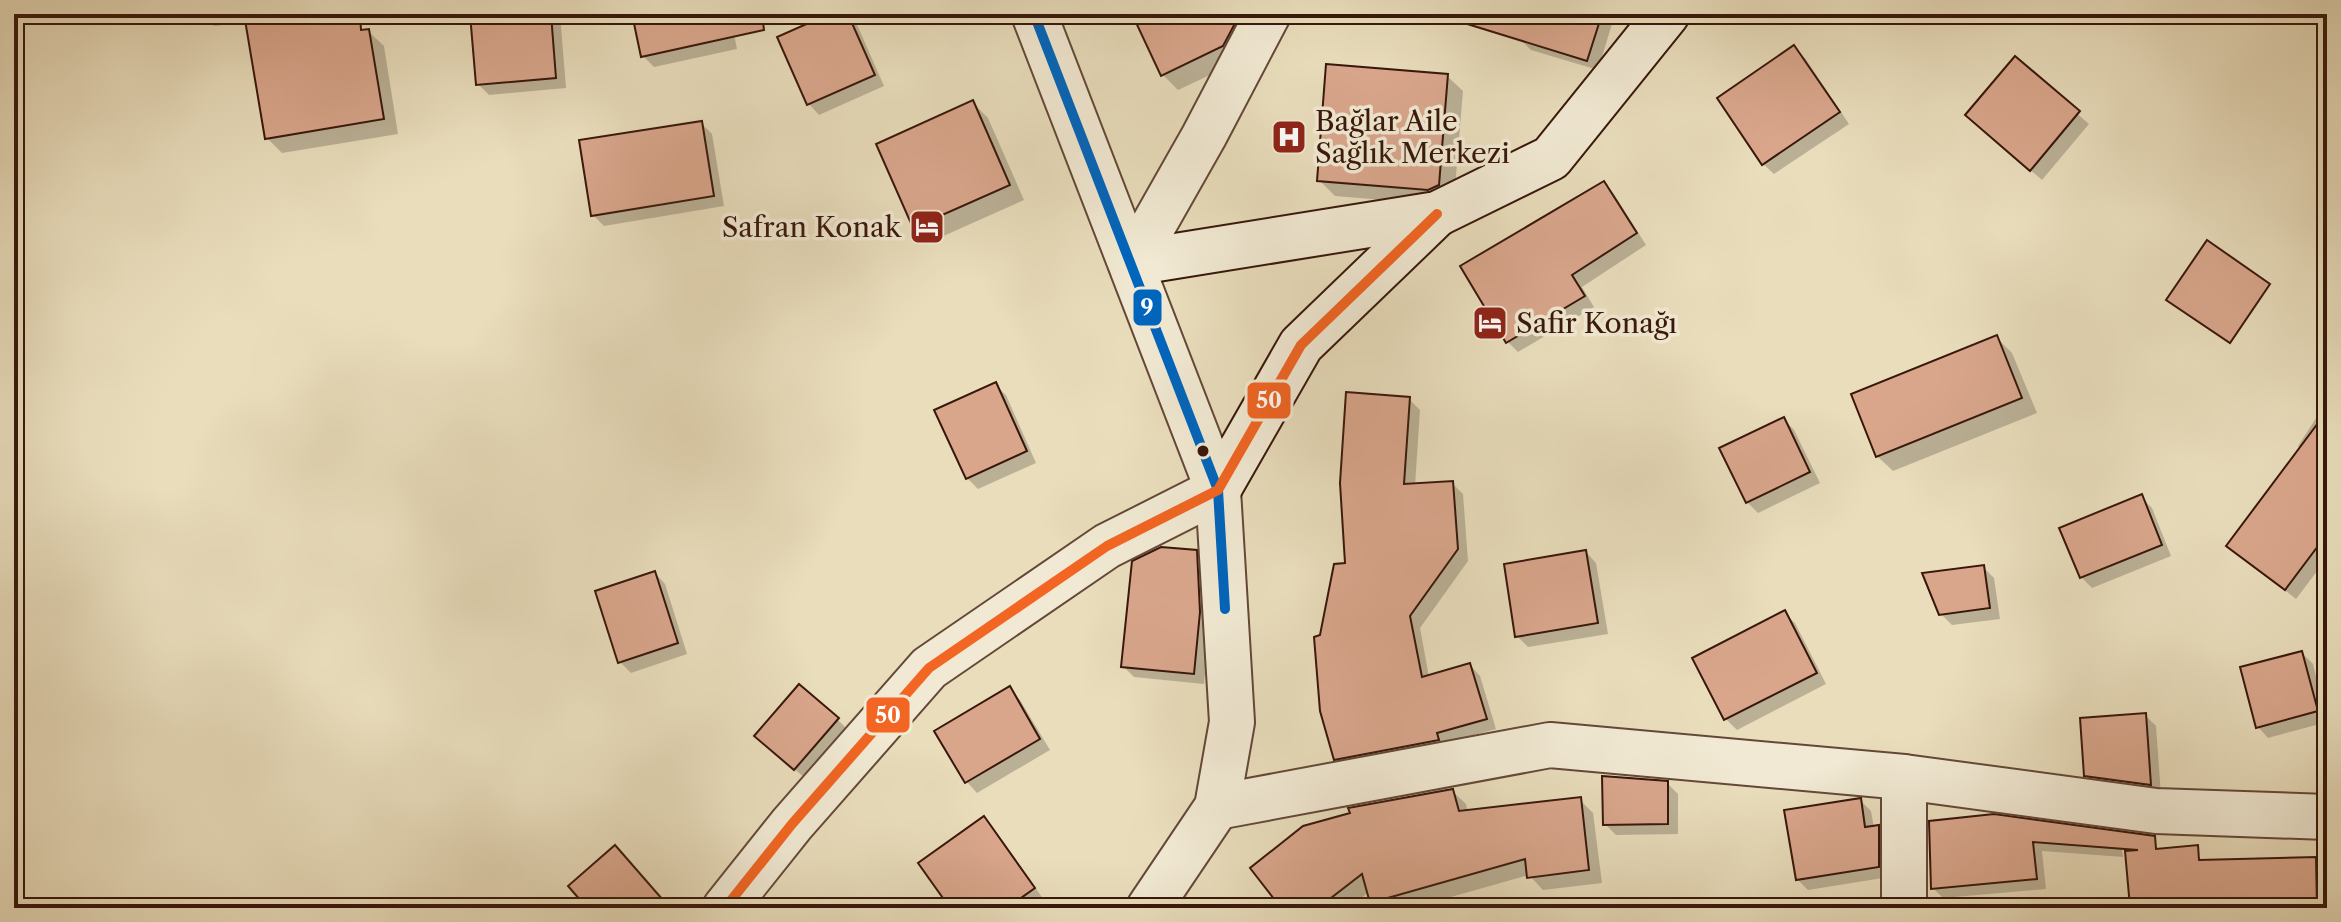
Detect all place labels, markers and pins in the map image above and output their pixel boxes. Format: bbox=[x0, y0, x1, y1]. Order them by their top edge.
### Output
place label: Bağlar Aile Sağlık Merkezi bbox=[1315, 104, 1510, 170]
hospital icon: Bağlar Aile Sağlık Merkezi bbox=[1270, 118, 1308, 156]
hotel icon: Safran Konak bbox=[908, 208, 946, 246]
place label: Safran Konak bbox=[722, 210, 903, 244]
hotel icon: Safir Konağı bbox=[1471, 304, 1509, 342]
place label: Safir Konağı bbox=[1516, 306, 1677, 340]
unlabelled marker bbox=[1195, 443, 1211, 459]

